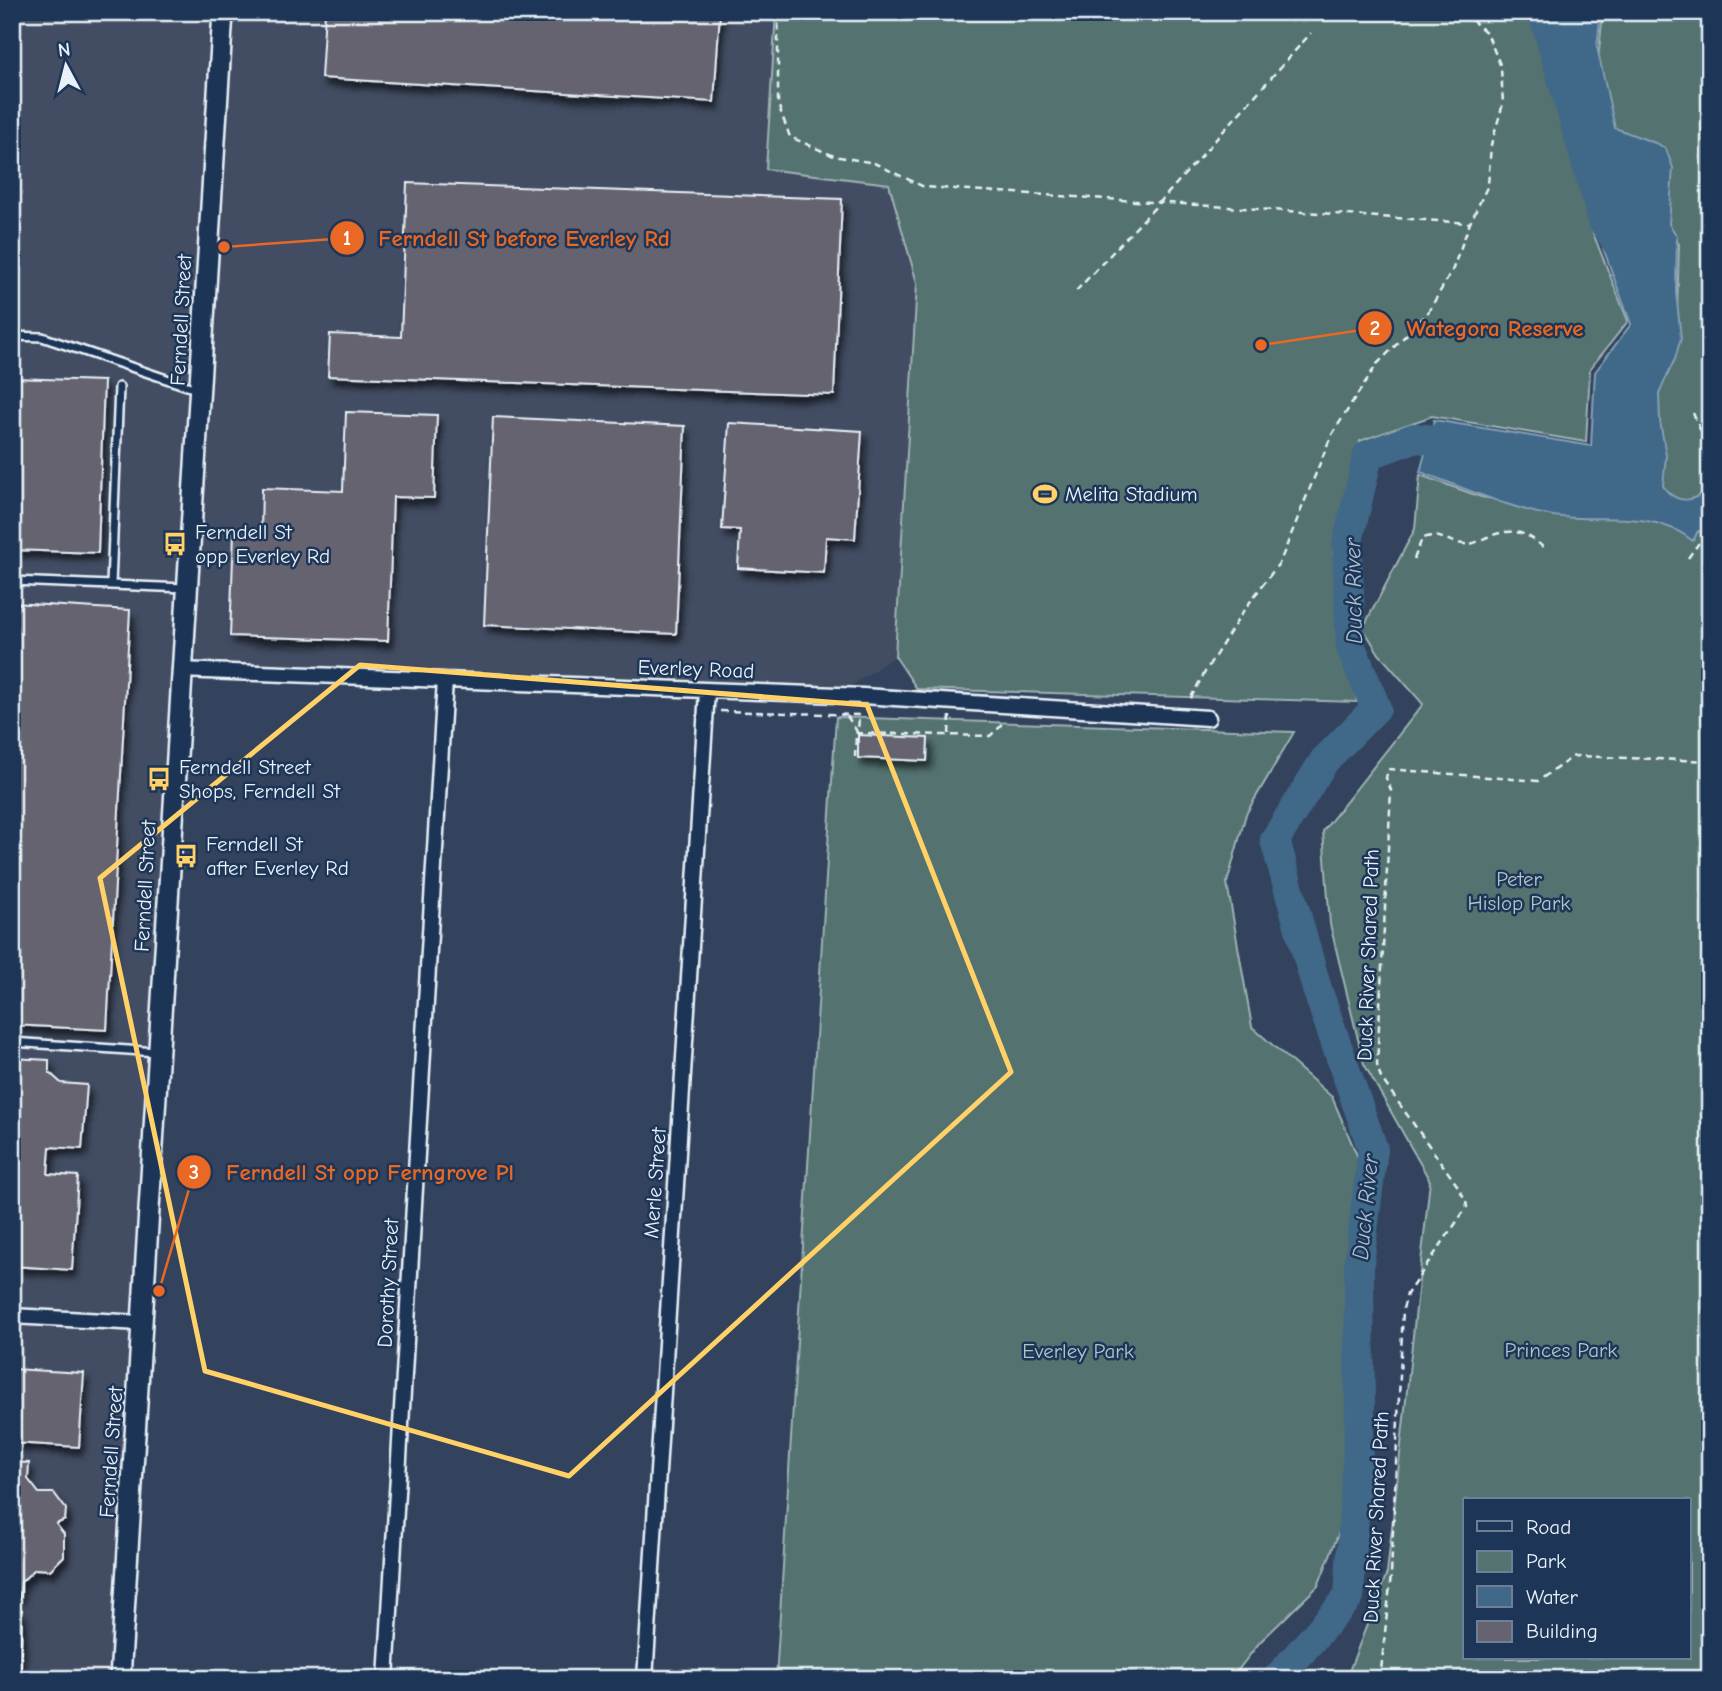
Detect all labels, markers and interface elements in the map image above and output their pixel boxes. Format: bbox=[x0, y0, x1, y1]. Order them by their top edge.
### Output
north arrow bbox=[32, 32, 102, 102]
text: N bbox=[57, 38, 72, 62]
callout: Ferndell St before Everley Rd bbox=[329, 216, 684, 260]
text: Ferndell St before Everley Rd bbox=[378, 225, 670, 252]
text: 1 bbox=[343, 226, 351, 250]
street label: Ferndell Street bbox=[166, 253, 196, 386]
callout: Wategora Reserve bbox=[1357, 306, 1597, 350]
text: Wategora Reserve bbox=[1407, 315, 1584, 342]
text: 2 bbox=[1370, 316, 1380, 340]
sports icon: Melita Stadium bbox=[1031, 480, 1059, 508]
place label: Melita Stadium bbox=[1065, 482, 1198, 506]
place label: Ferndell St opp Everley Rd bbox=[195, 520, 330, 568]
bus stop icon: Ferndell St opp Everley Rd bbox=[161, 530, 189, 558]
water label: Duck River bbox=[1339, 537, 1368, 644]
street label: Everley Road bbox=[637, 655, 755, 683]
place label: Ferndell Street Shops, Ferndell St bbox=[179, 755, 341, 803]
bus stop icon: Ferndell Street Shops, Ferndell St bbox=[145, 765, 173, 793]
street label: Ferndell Street bbox=[130, 819, 160, 952]
place label: Ferndell St after Everley Rd bbox=[206, 832, 349, 880]
bus stop icon: Ferndell St after Everley Rd bbox=[172, 842, 200, 870]
street label: Duck River Shared Path bbox=[1352, 849, 1384, 1061]
park label: Peter Hislop Park bbox=[1468, 867, 1570, 915]
street label: Merle Street bbox=[639, 1126, 671, 1239]
callout: Ferndell St opp Ferngrove Pl bbox=[177, 1150, 528, 1194]
water label: Duck River bbox=[1347, 1152, 1385, 1261]
text: Ferndell St opp Ferngrove Pl bbox=[226, 1159, 514, 1186]
text: 3 bbox=[189, 1160, 199, 1184]
street label: Dorothy Street bbox=[373, 1217, 403, 1348]
park label: Princes Park bbox=[1504, 1338, 1618, 1362]
park label: Everley Park bbox=[1022, 1339, 1134, 1363]
street label: Ferndell Street bbox=[94, 1384, 128, 1519]
street label: Duck River Shared Path bbox=[1358, 1411, 1394, 1623]
legend bbox=[1463, 1498, 1690, 1660]
text: Road bbox=[1526, 1515, 1571, 1539]
text: Park bbox=[1526, 1549, 1566, 1573]
text: Water bbox=[1526, 1585, 1579, 1609]
text: Building bbox=[1526, 1619, 1598, 1643]

